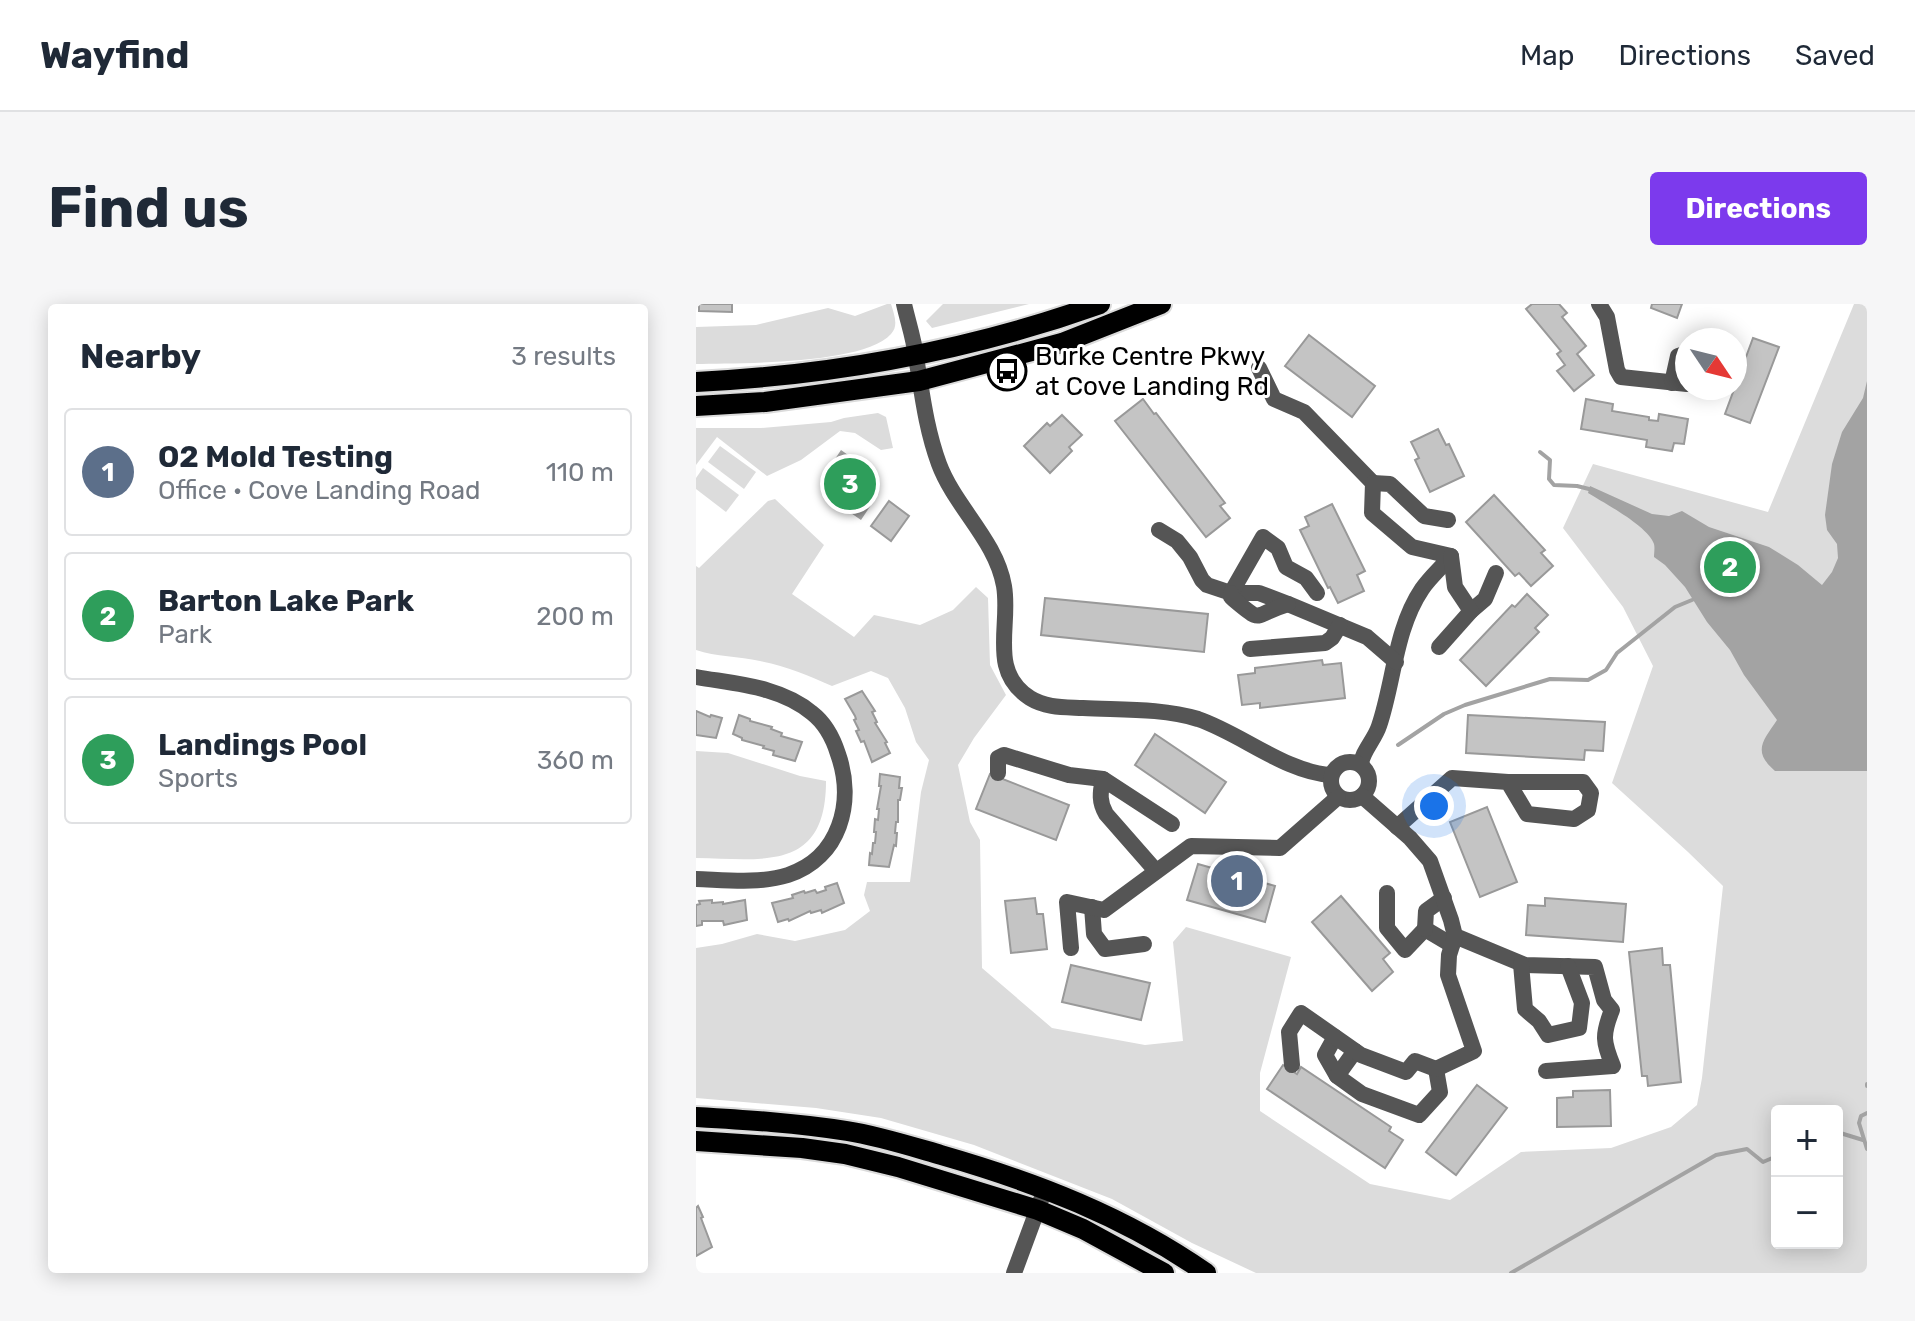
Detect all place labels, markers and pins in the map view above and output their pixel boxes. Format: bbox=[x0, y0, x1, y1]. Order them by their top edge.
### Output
place label: Burke Centre Pkwy at Cove Landing Rd bbox=[1035, 341, 1269, 402]
bus stop icon: Burke Centre Pkwy at Cove Landing Rd bbox=[986, 350, 1028, 392]
pin: 3 bbox=[824, 454, 876, 514]
pin: 2 bbox=[1704, 537, 1756, 597]
pin: 1 bbox=[1211, 851, 1263, 911]

